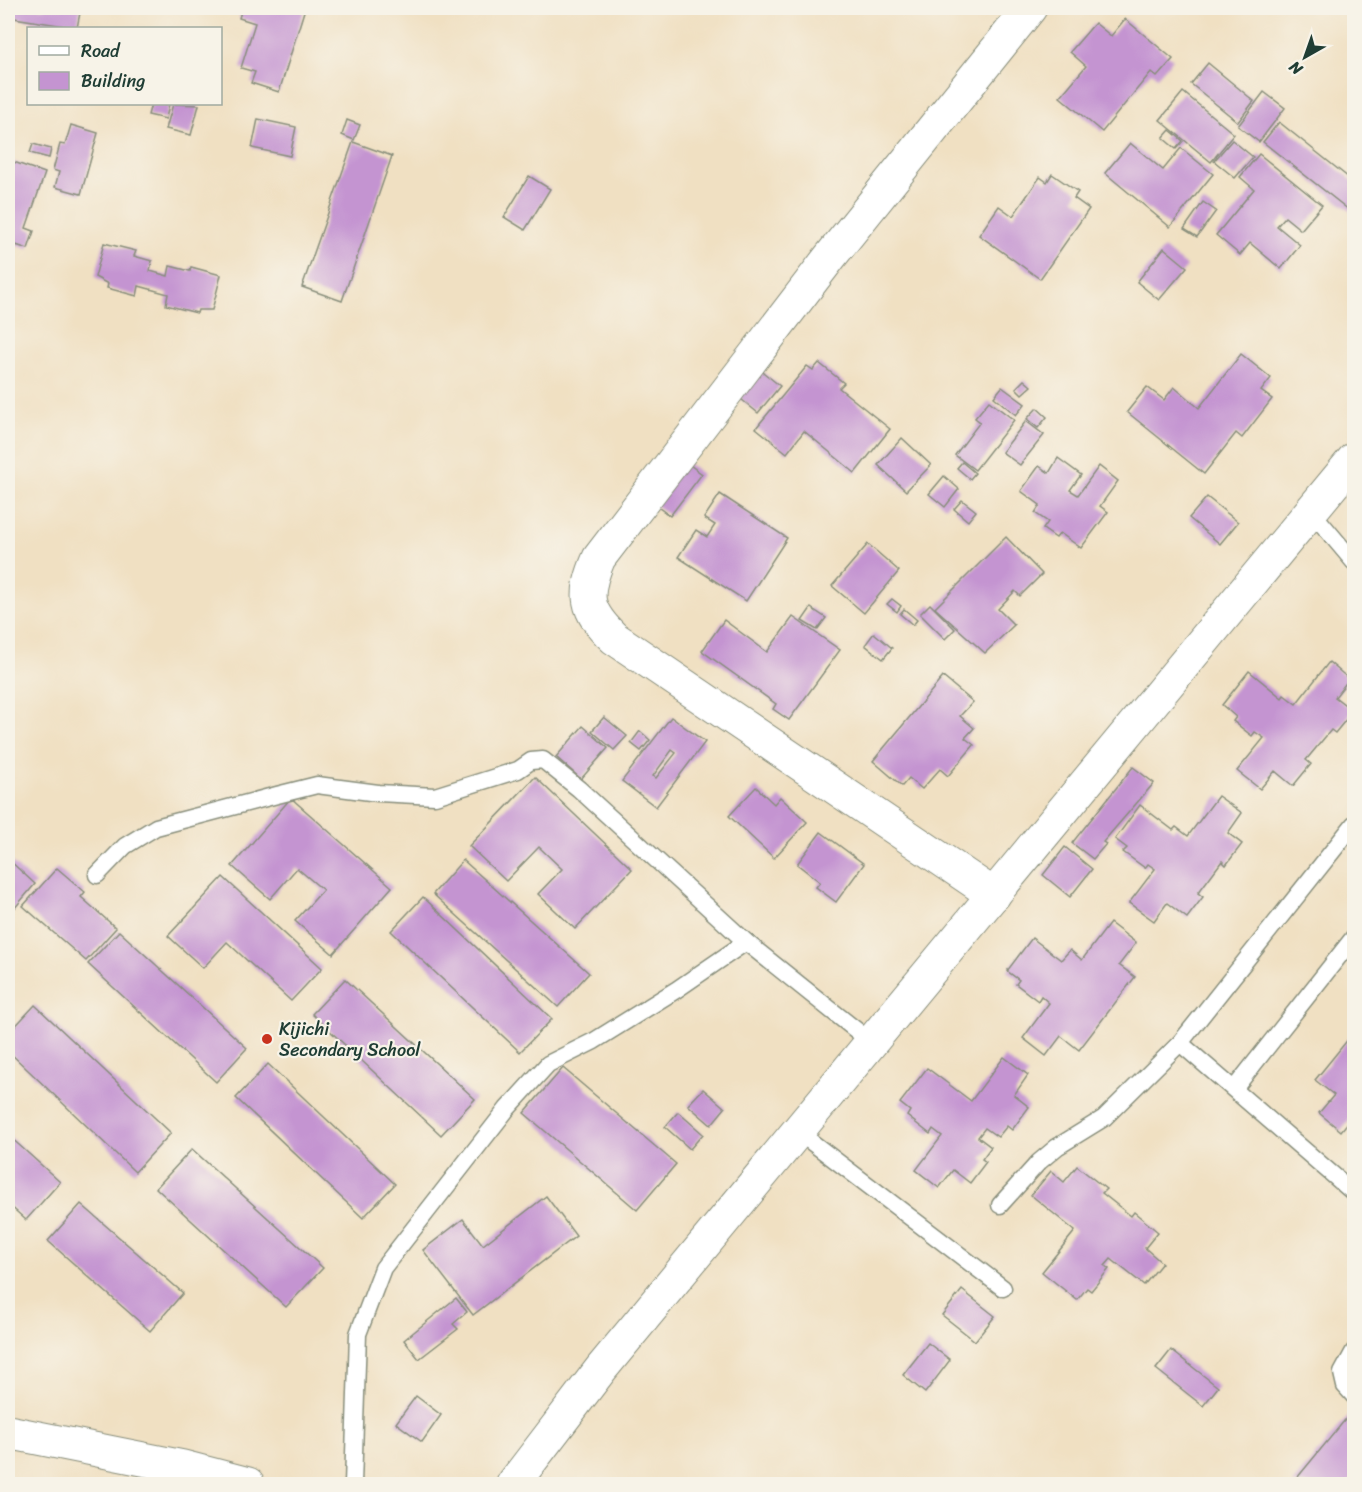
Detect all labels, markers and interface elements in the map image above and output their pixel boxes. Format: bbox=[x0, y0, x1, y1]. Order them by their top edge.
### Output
legend bbox=[27, 27, 222, 105]
north arrow bbox=[1275, 27, 1335, 87]
text: Road bbox=[81, 35, 121, 67]
text: N bbox=[1281, 53, 1310, 83]
text: Building bbox=[81, 65, 145, 97]
place label: Kijichi Secondary School bbox=[279, 1013, 421, 1066]
marker: Kijichi Secondary School bbox=[260, 1032, 274, 1046]

